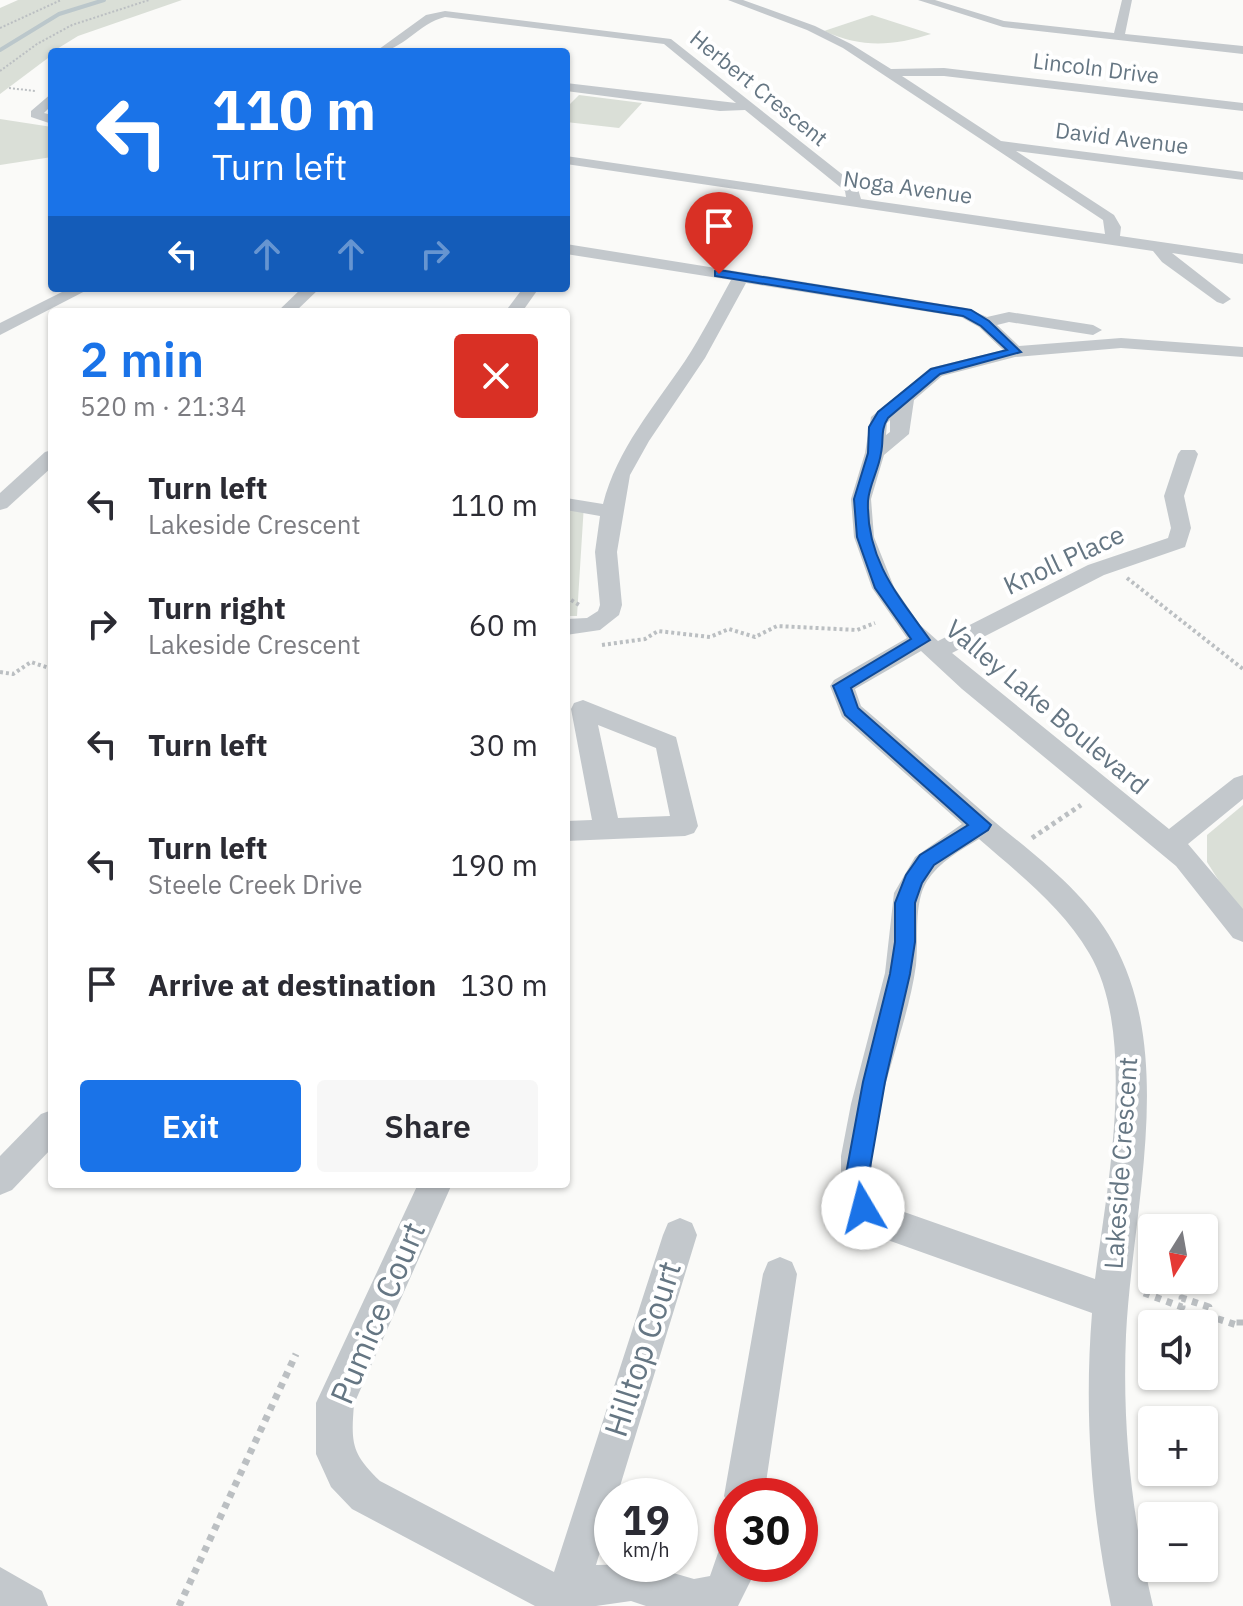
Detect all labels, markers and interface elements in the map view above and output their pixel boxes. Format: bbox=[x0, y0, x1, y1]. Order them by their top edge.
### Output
street label: Herbert Crescent bbox=[684, 23, 834, 152]
street label: Lincoln Drive bbox=[1031, 45, 1161, 90]
text: 110 m bbox=[212, 73, 376, 145]
icon: left bbox=[80, 80, 184, 184]
street label: David Avenue bbox=[1054, 115, 1190, 160]
text: Turn left bbox=[212, 143, 347, 190]
street label: Noga Avenue bbox=[842, 163, 974, 210]
pin bbox=[685, 192, 753, 274]
icon: arrive bbox=[697, 204, 741, 248]
icon: left bbox=[161, 232, 205, 276]
icon: ahead bbox=[245, 232, 289, 276]
icon: ahead bbox=[329, 232, 373, 276]
icon: right bbox=[413, 232, 457, 276]
text: 2 min bbox=[80, 328, 204, 390]
button: close bbox=[454, 334, 538, 418]
text: 520 m · 21:34 bbox=[80, 389, 246, 423]
text: Turn left bbox=[148, 468, 267, 507]
icon: left bbox=[80, 482, 124, 526]
text: 110 m bbox=[451, 485, 538, 524]
text: Lakeside Crescent bbox=[148, 507, 361, 541]
street label: Knoll Place bbox=[998, 516, 1130, 602]
text: Turn right bbox=[148, 588, 286, 627]
icon: right bbox=[80, 602, 124, 646]
text: 60 m bbox=[469, 605, 538, 644]
street label: Valley Lake Boulevard bbox=[939, 611, 1156, 801]
text: Lakeside Crescent bbox=[148, 627, 361, 661]
icon: left bbox=[80, 722, 124, 766]
text: Turn left bbox=[148, 725, 267, 764]
text: 30 m bbox=[469, 725, 538, 764]
text: Turn left bbox=[148, 828, 267, 867]
icon: left bbox=[80, 842, 124, 886]
text: 190 m bbox=[451, 845, 538, 884]
text: Steele Creek Drive bbox=[148, 867, 362, 901]
icon: arrive bbox=[80, 962, 124, 1006]
text: Arrive at destination bbox=[148, 965, 436, 1004]
text: 130 m bbox=[460, 965, 548, 1004]
street label: Lakeside Crescent bbox=[1096, 1056, 1144, 1270]
button: Exit bbox=[80, 1080, 301, 1172]
button: Share bbox=[317, 1080, 538, 1172]
position arrow bbox=[821, 1166, 905, 1250]
north arrow bbox=[1138, 1214, 1218, 1294]
map controls bbox=[1138, 1214, 1218, 1582]
street label: Pumice Court bbox=[320, 1215, 434, 1410]
street label: Hilltop Court bbox=[594, 1256, 690, 1442]
button: sound bbox=[1138, 1310, 1218, 1390]
button: + bbox=[1138, 1406, 1218, 1486]
speed limit sign: 30 bbox=[714, 1478, 818, 1582]
text: 19 bbox=[622, 1494, 670, 1546]
button: − bbox=[1138, 1502, 1218, 1582]
text: km/h bbox=[622, 1536, 670, 1563]

